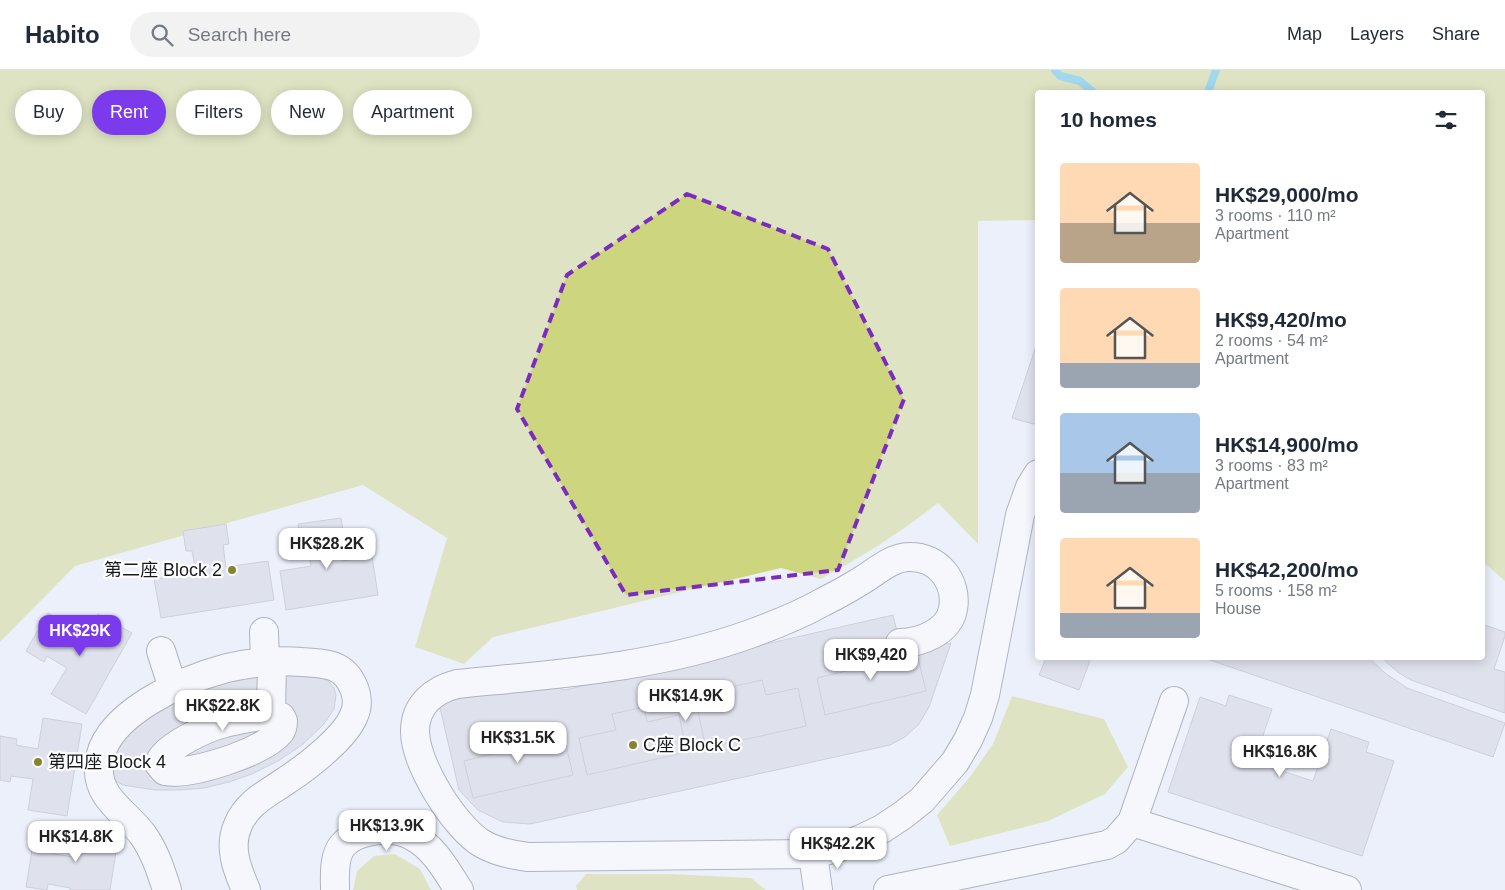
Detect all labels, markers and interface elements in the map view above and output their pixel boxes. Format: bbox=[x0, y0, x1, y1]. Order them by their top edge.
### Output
search box bbox=[130, 12, 480, 57]
text: Habito bbox=[25, 21, 100, 48]
icon: search bbox=[148, 21, 176, 49]
text: Search here bbox=[188, 24, 291, 45]
text: Map bbox=[1287, 24, 1322, 44]
text: Layers bbox=[1350, 24, 1404, 44]
text: Share bbox=[1432, 24, 1480, 44]
chip: Buy bbox=[15, 90, 82, 135]
chip: Rent bbox=[92, 90, 166, 135]
chip: Filters bbox=[176, 90, 261, 135]
chip: New bbox=[271, 90, 343, 135]
chip: Apartment bbox=[353, 90, 472, 135]
icon: filters bbox=[1432, 106, 1460, 134]
text: 10 homes bbox=[1060, 108, 1157, 131]
icon: home bbox=[1100, 183, 1160, 243]
text: HK$29,000/mo bbox=[1215, 183, 1359, 206]
text: 3 rooms · 110 m² bbox=[1215, 207, 1336, 224]
text: Apartment bbox=[1215, 225, 1289, 242]
icon: home bbox=[1100, 308, 1160, 368]
text: HK$9,420/mo bbox=[1215, 308, 1347, 331]
text: 2 rooms · 54 m² bbox=[1215, 332, 1328, 349]
text: Apartment bbox=[1215, 350, 1289, 367]
icon: home bbox=[1100, 433, 1160, 493]
text: HK$14,900/mo bbox=[1215, 433, 1359, 456]
text: 3 rooms · 83 m² bbox=[1215, 457, 1328, 474]
text: Apartment bbox=[1215, 475, 1289, 492]
pin: HK$28.2K bbox=[275, 528, 379, 570]
text: HK$28.2K bbox=[290, 535, 364, 552]
icon: home bbox=[1100, 558, 1160, 618]
text: HK$42,200/mo bbox=[1215, 558, 1359, 581]
place label: 第二座 Block 2 bbox=[104, 560, 222, 580]
marker: 第二座 Block 2 bbox=[226, 564, 238, 576]
text: 5 rooms · 158 m² bbox=[1215, 582, 1337, 599]
text: House bbox=[1215, 600, 1261, 617]
pin: HK$29K bbox=[39, 614, 121, 657]
text: HK$29K bbox=[49, 622, 111, 639]
pin: HK$9,420 bbox=[819, 638, 923, 681]
text: HK$9,420 bbox=[835, 646, 907, 663]
pin: HK$14.9K bbox=[634, 680, 738, 722]
text: HK$14.9K bbox=[649, 687, 723, 704]
pin: HK$22.8K bbox=[171, 690, 275, 732]
text: HK$22.8K bbox=[186, 697, 260, 714]
pin: HK$31.5K bbox=[466, 722, 570, 764]
text: HK$31.5K bbox=[481, 729, 555, 746]
place label: C座 Block C bbox=[643, 735, 741, 755]
pin: HK$16.8K bbox=[1228, 736, 1332, 778]
marker: C座 Block C bbox=[627, 739, 639, 751]
text: HK$16.8K bbox=[1243, 743, 1317, 760]
place label: 第四座 Block 4 bbox=[48, 752, 166, 772]
marker: 第四座 Block 4 bbox=[32, 756, 44, 768]
pin: HK$13.9K bbox=[335, 810, 439, 852]
text: HK$13.9K bbox=[350, 817, 424, 834]
pin: HK$14.8K bbox=[24, 820, 128, 863]
text: HK$14.8K bbox=[39, 828, 113, 845]
pin: HK$42.2K bbox=[786, 828, 890, 870]
text: HK$42.2K bbox=[801, 835, 875, 852]

